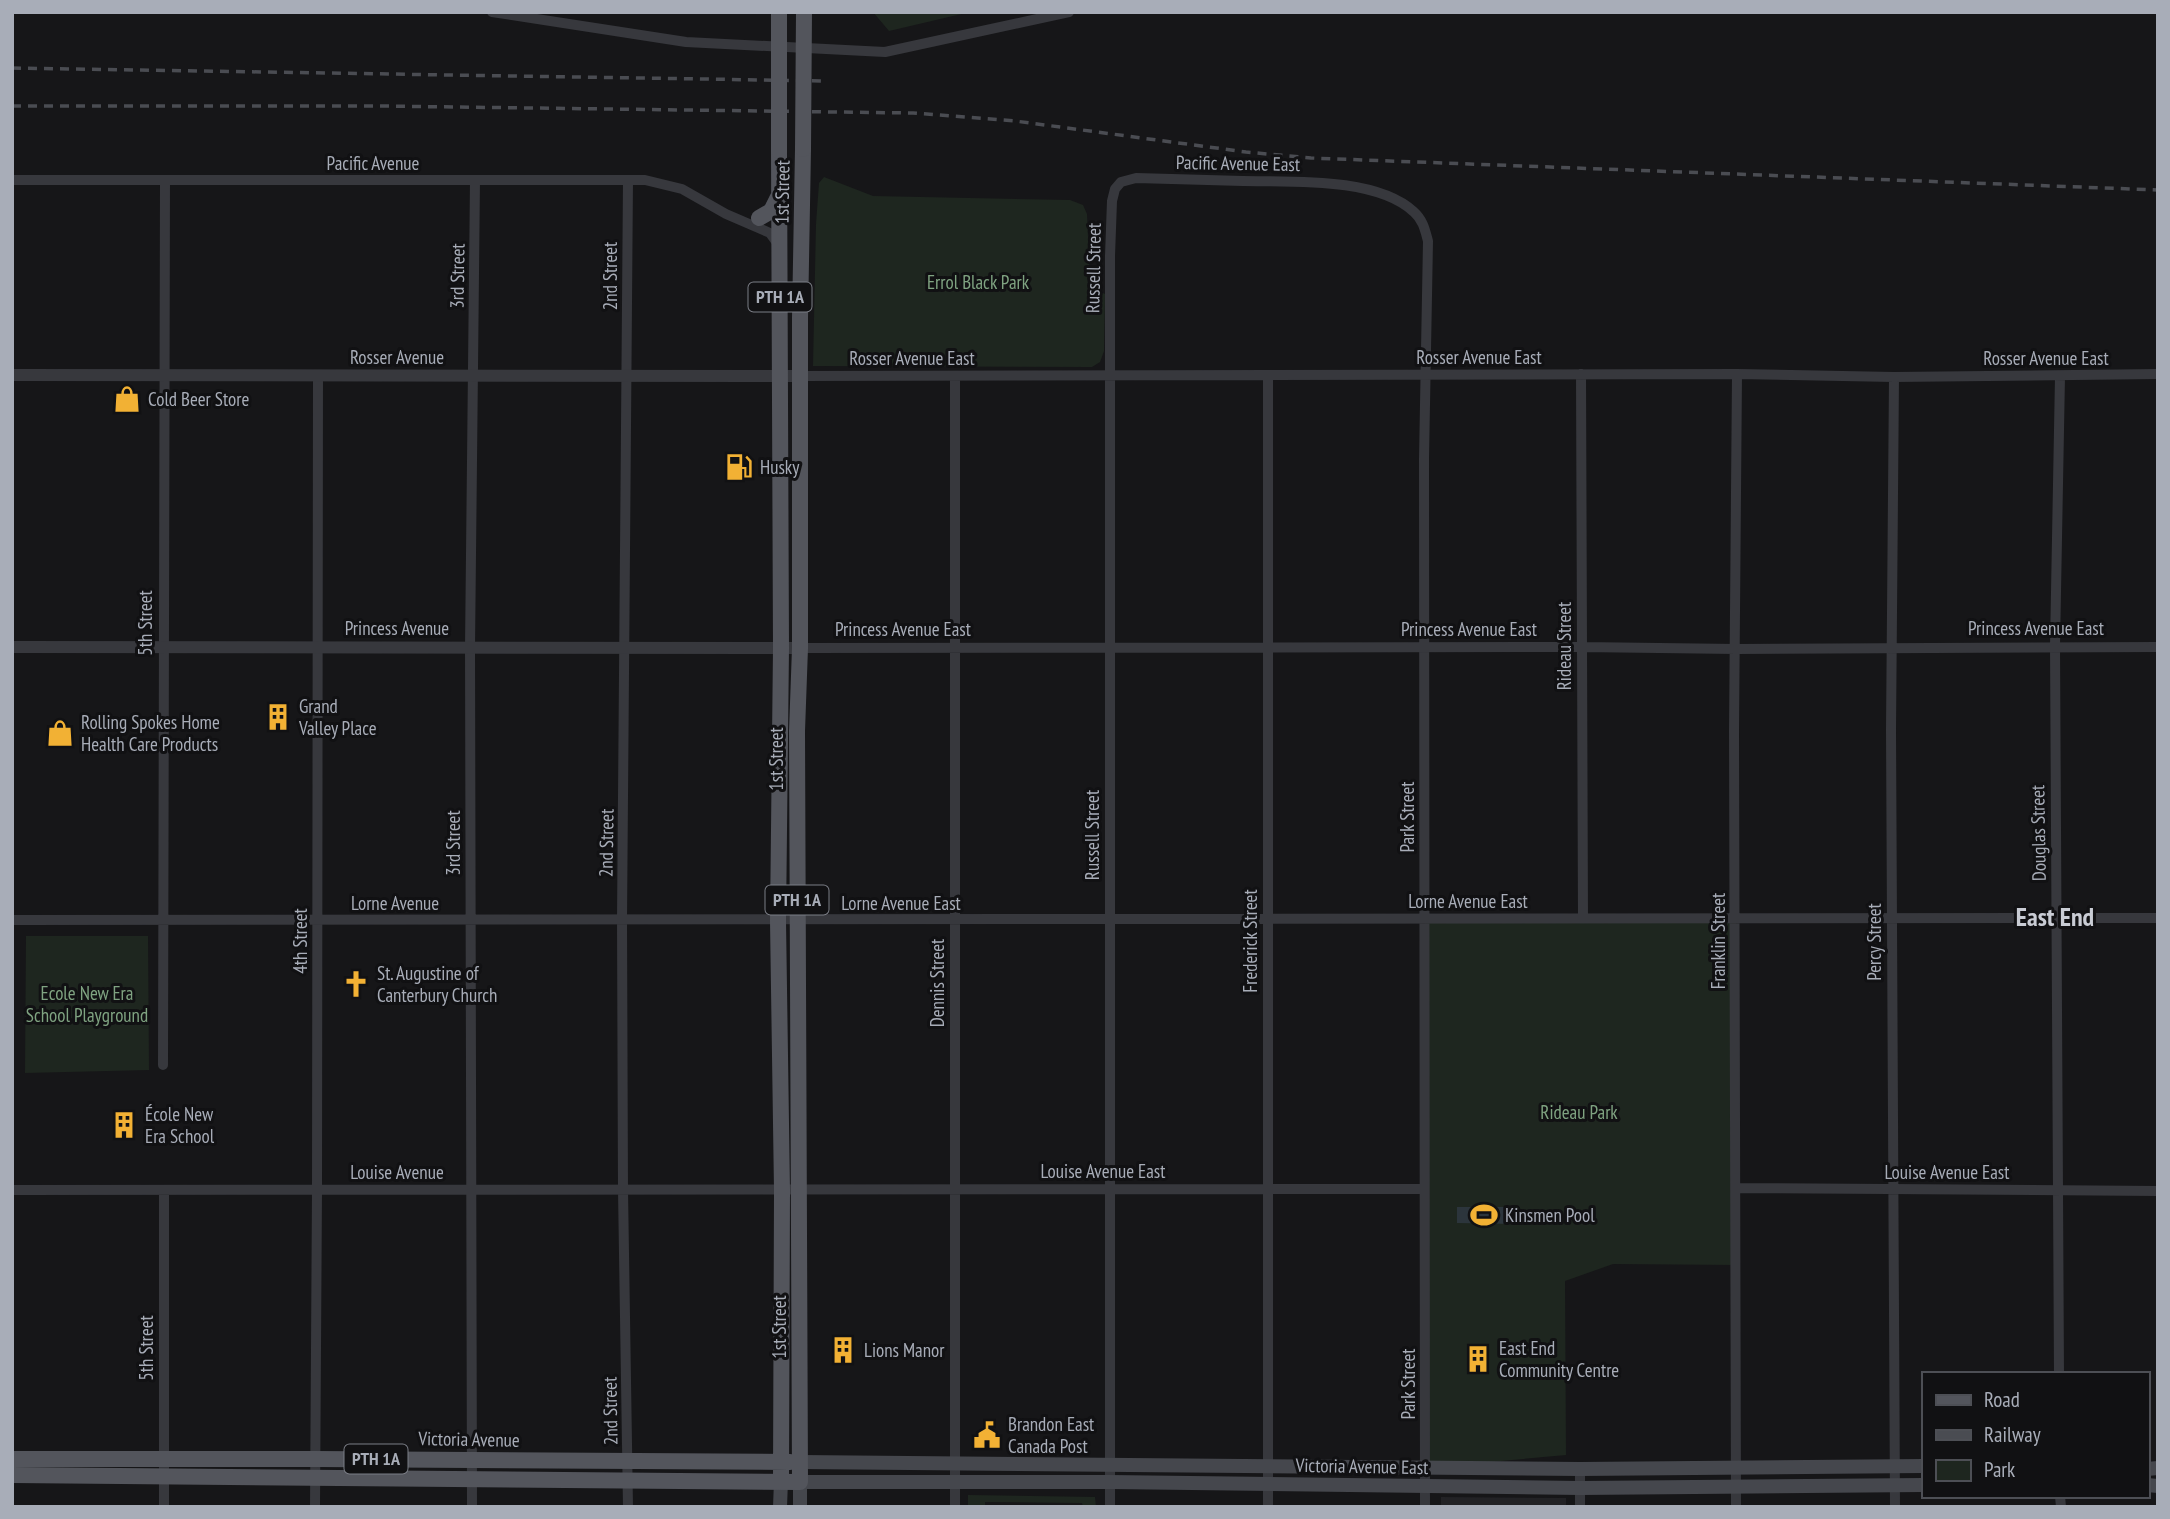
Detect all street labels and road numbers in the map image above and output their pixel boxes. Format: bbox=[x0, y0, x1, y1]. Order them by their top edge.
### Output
street label: Pacific Avenue East bbox=[1176, 150, 1301, 176]
street label: Pacific Avenue bbox=[327, 151, 420, 175]
street label: 1st Street bbox=[769, 159, 795, 224]
street label: Russell Street bbox=[1080, 222, 1106, 313]
street label: 2nd Street bbox=[598, 241, 622, 310]
street label: 3rd Street bbox=[444, 242, 470, 309]
road number: PTH 1A bbox=[748, 282, 812, 312]
street label: Rosser Avenue bbox=[350, 345, 444, 369]
street label: Rosser Avenue East bbox=[1416, 345, 1543, 369]
street label: Rosser Avenue East bbox=[849, 346, 976, 370]
street label: Rosser Avenue East bbox=[1983, 346, 2110, 370]
street label: 5th Street bbox=[133, 589, 157, 656]
street label: Rideau Street bbox=[1552, 601, 1576, 690]
street label: Princess Avenue bbox=[345, 616, 449, 640]
street label: Princess Avenue East bbox=[1968, 616, 2105, 640]
street label: Princess Avenue East bbox=[835, 617, 972, 641]
street label: Princess Avenue East bbox=[1401, 617, 1538, 641]
street label: 1st Street bbox=[764, 726, 788, 791]
street label: Park Street bbox=[1395, 781, 1419, 853]
street label: Douglas Street bbox=[2025, 784, 2051, 881]
street label: Russell Street bbox=[1080, 789, 1104, 880]
street label: 2nd Street bbox=[593, 808, 619, 877]
street label: 3rd Street bbox=[441, 810, 465, 876]
road number: PTH 1A bbox=[766, 886, 828, 915]
street label: Frederick Street bbox=[1238, 889, 1262, 993]
street label: Lorne Avenue East bbox=[1408, 889, 1529, 913]
street label: Lorne Avenue bbox=[351, 891, 439, 915]
street label: Lorne Avenue East bbox=[841, 891, 962, 915]
street label: Franklin Street bbox=[1706, 892, 1730, 989]
street label: Percy Street bbox=[1862, 902, 1886, 981]
street label: 4th Street bbox=[288, 907, 312, 974]
street label: Dennis Street bbox=[925, 938, 949, 1027]
street label: Louise Avenue East bbox=[1041, 1159, 1166, 1183]
street label: Louise Avenue bbox=[350, 1160, 444, 1184]
street label: Louise Avenue East bbox=[1885, 1160, 2010, 1184]
street label: 1st Street bbox=[767, 1294, 791, 1359]
street label: 5th Street bbox=[134, 1314, 158, 1381]
street label: Park Street bbox=[1396, 1348, 1420, 1420]
street label: 2nd Street bbox=[597, 1376, 623, 1445]
street label: Victoria Avenue bbox=[417, 1426, 520, 1452]
road number: PTH 1A bbox=[344, 1444, 408, 1474]
street label: Victoria Avenue East bbox=[1294, 1453, 1429, 1479]

